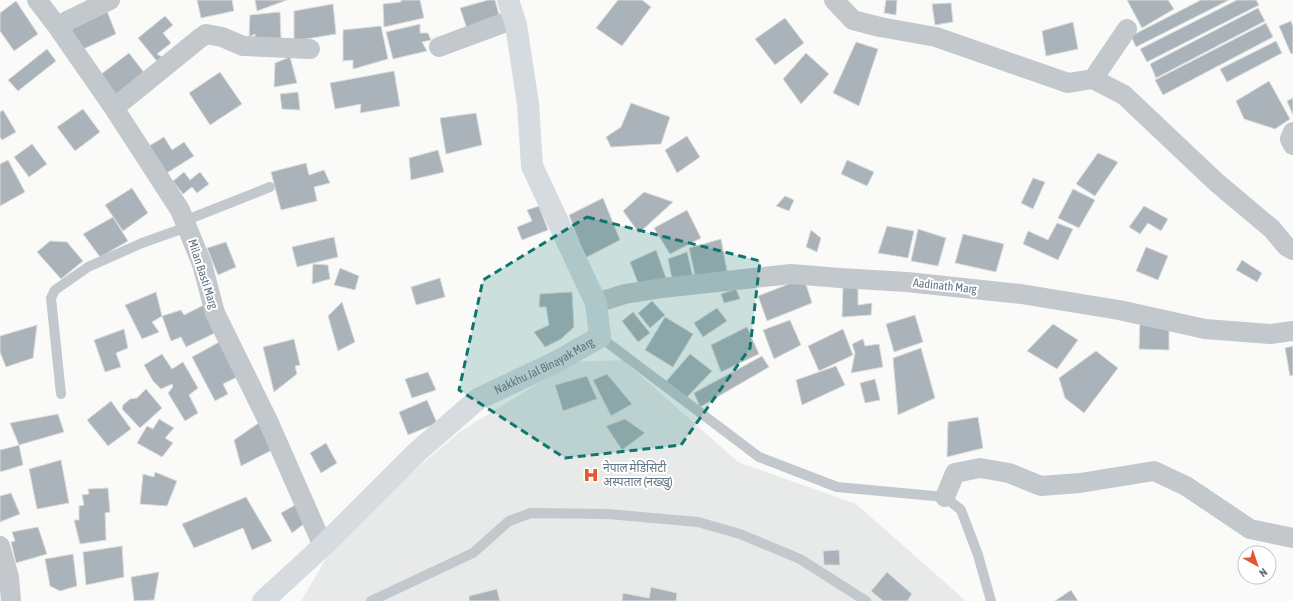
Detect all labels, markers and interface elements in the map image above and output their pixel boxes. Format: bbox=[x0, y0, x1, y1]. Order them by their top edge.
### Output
street label: Milan Basti Marg bbox=[185, 237, 221, 311]
street label: Aadinath Marg bbox=[912, 276, 978, 296]
street label: Nakkhu Jal Binayak Marg bbox=[492, 334, 597, 397]
place label: नेपाल मेडिसिटी अस्पताल (नख्खु) bbox=[603, 460, 673, 490]
hospital icon: नेपाल मेडिसिटी अस्पताल (नख्खु) bbox=[582, 466, 600, 484]
north arrow bbox=[1237, 545, 1277, 585]
text: N bbox=[1257, 566, 1270, 579]

